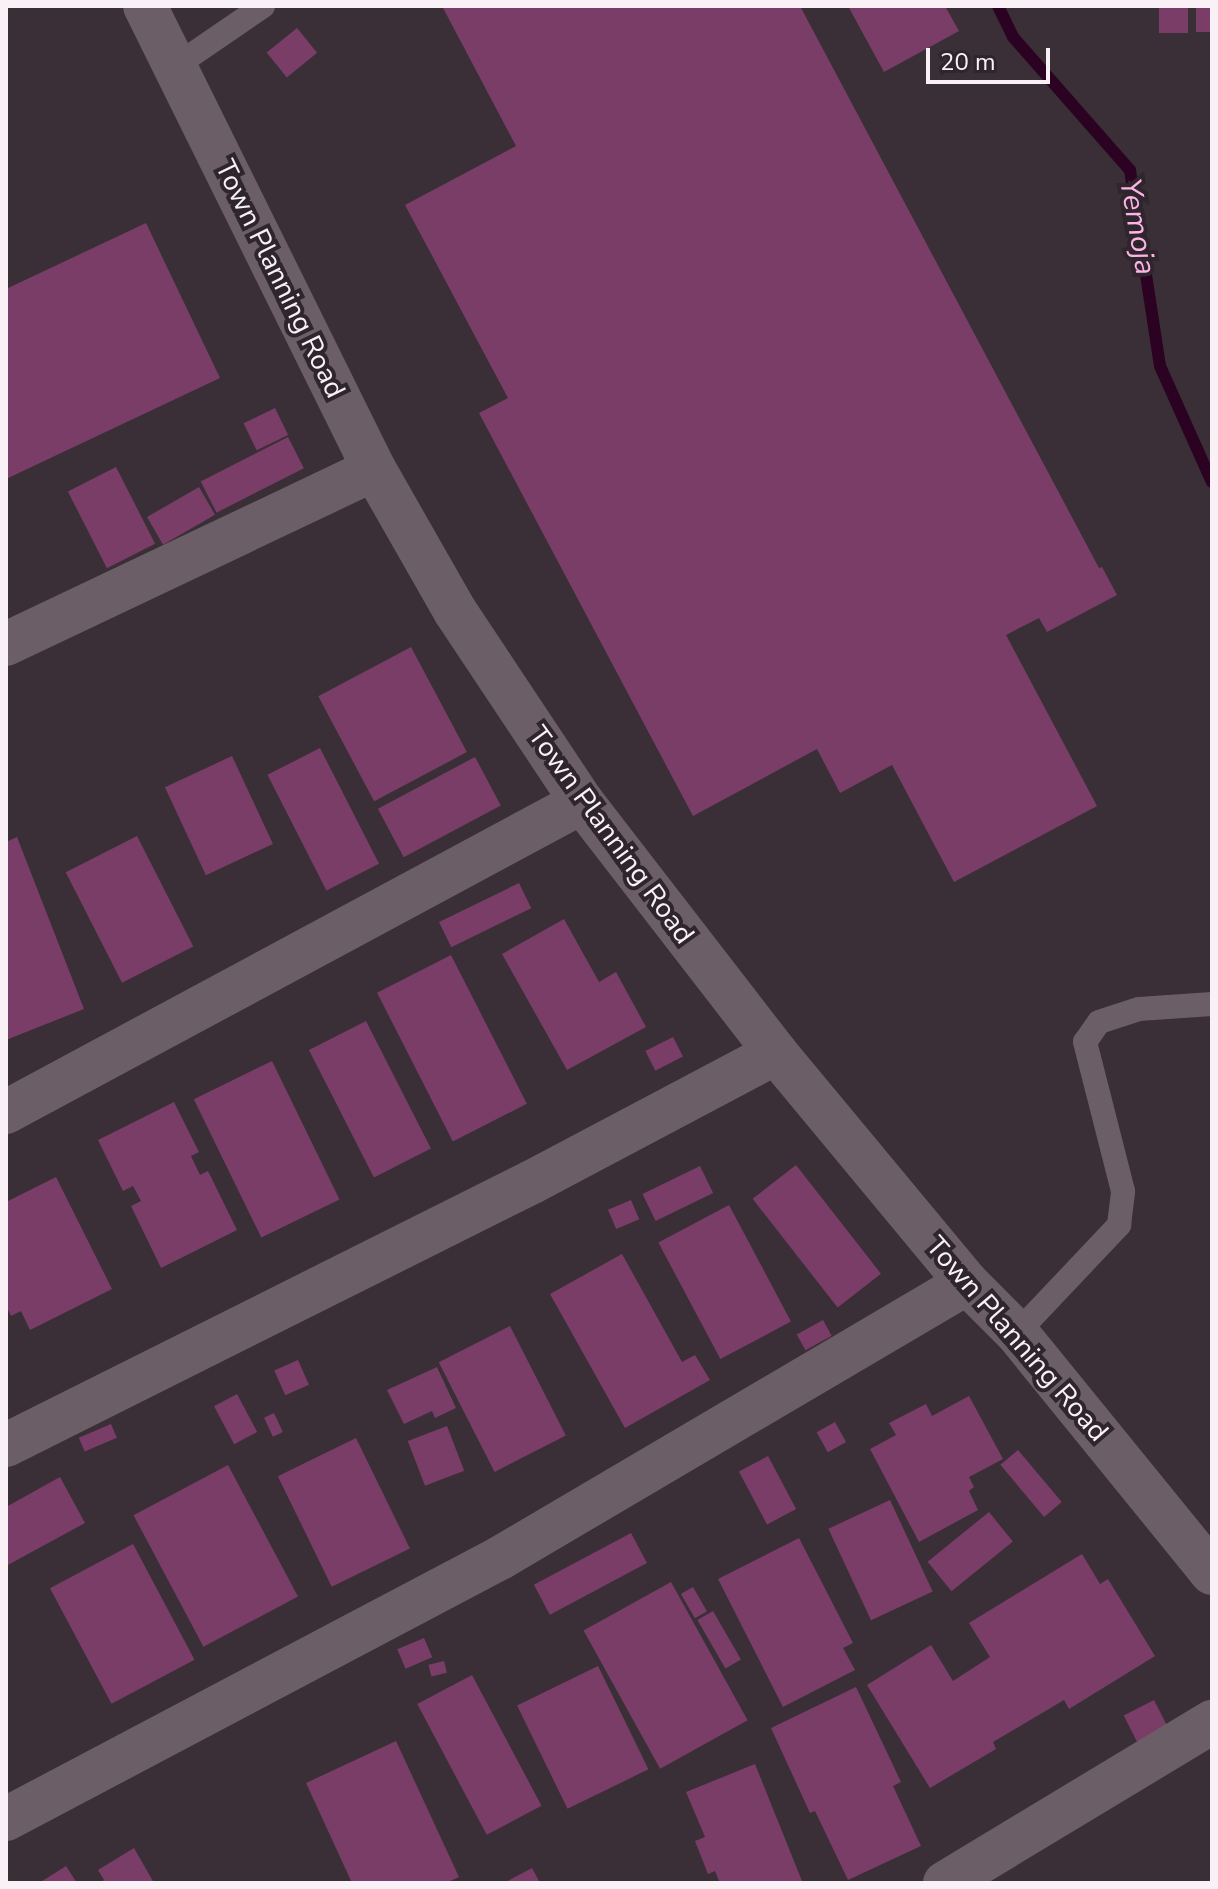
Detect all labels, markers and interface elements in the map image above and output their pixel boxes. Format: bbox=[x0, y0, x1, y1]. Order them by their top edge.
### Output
scale bar bbox=[930, 32, 1054, 82]
text: 20 m bbox=[940, 46, 996, 78]
street label: Town Planning Road bbox=[208, 155, 352, 403]
water label: Yemoja bbox=[1111, 176, 1163, 278]
street label: Town Planning Road bbox=[521, 720, 701, 950]
street label: Town Planning Road bbox=[919, 1230, 1115, 1448]

